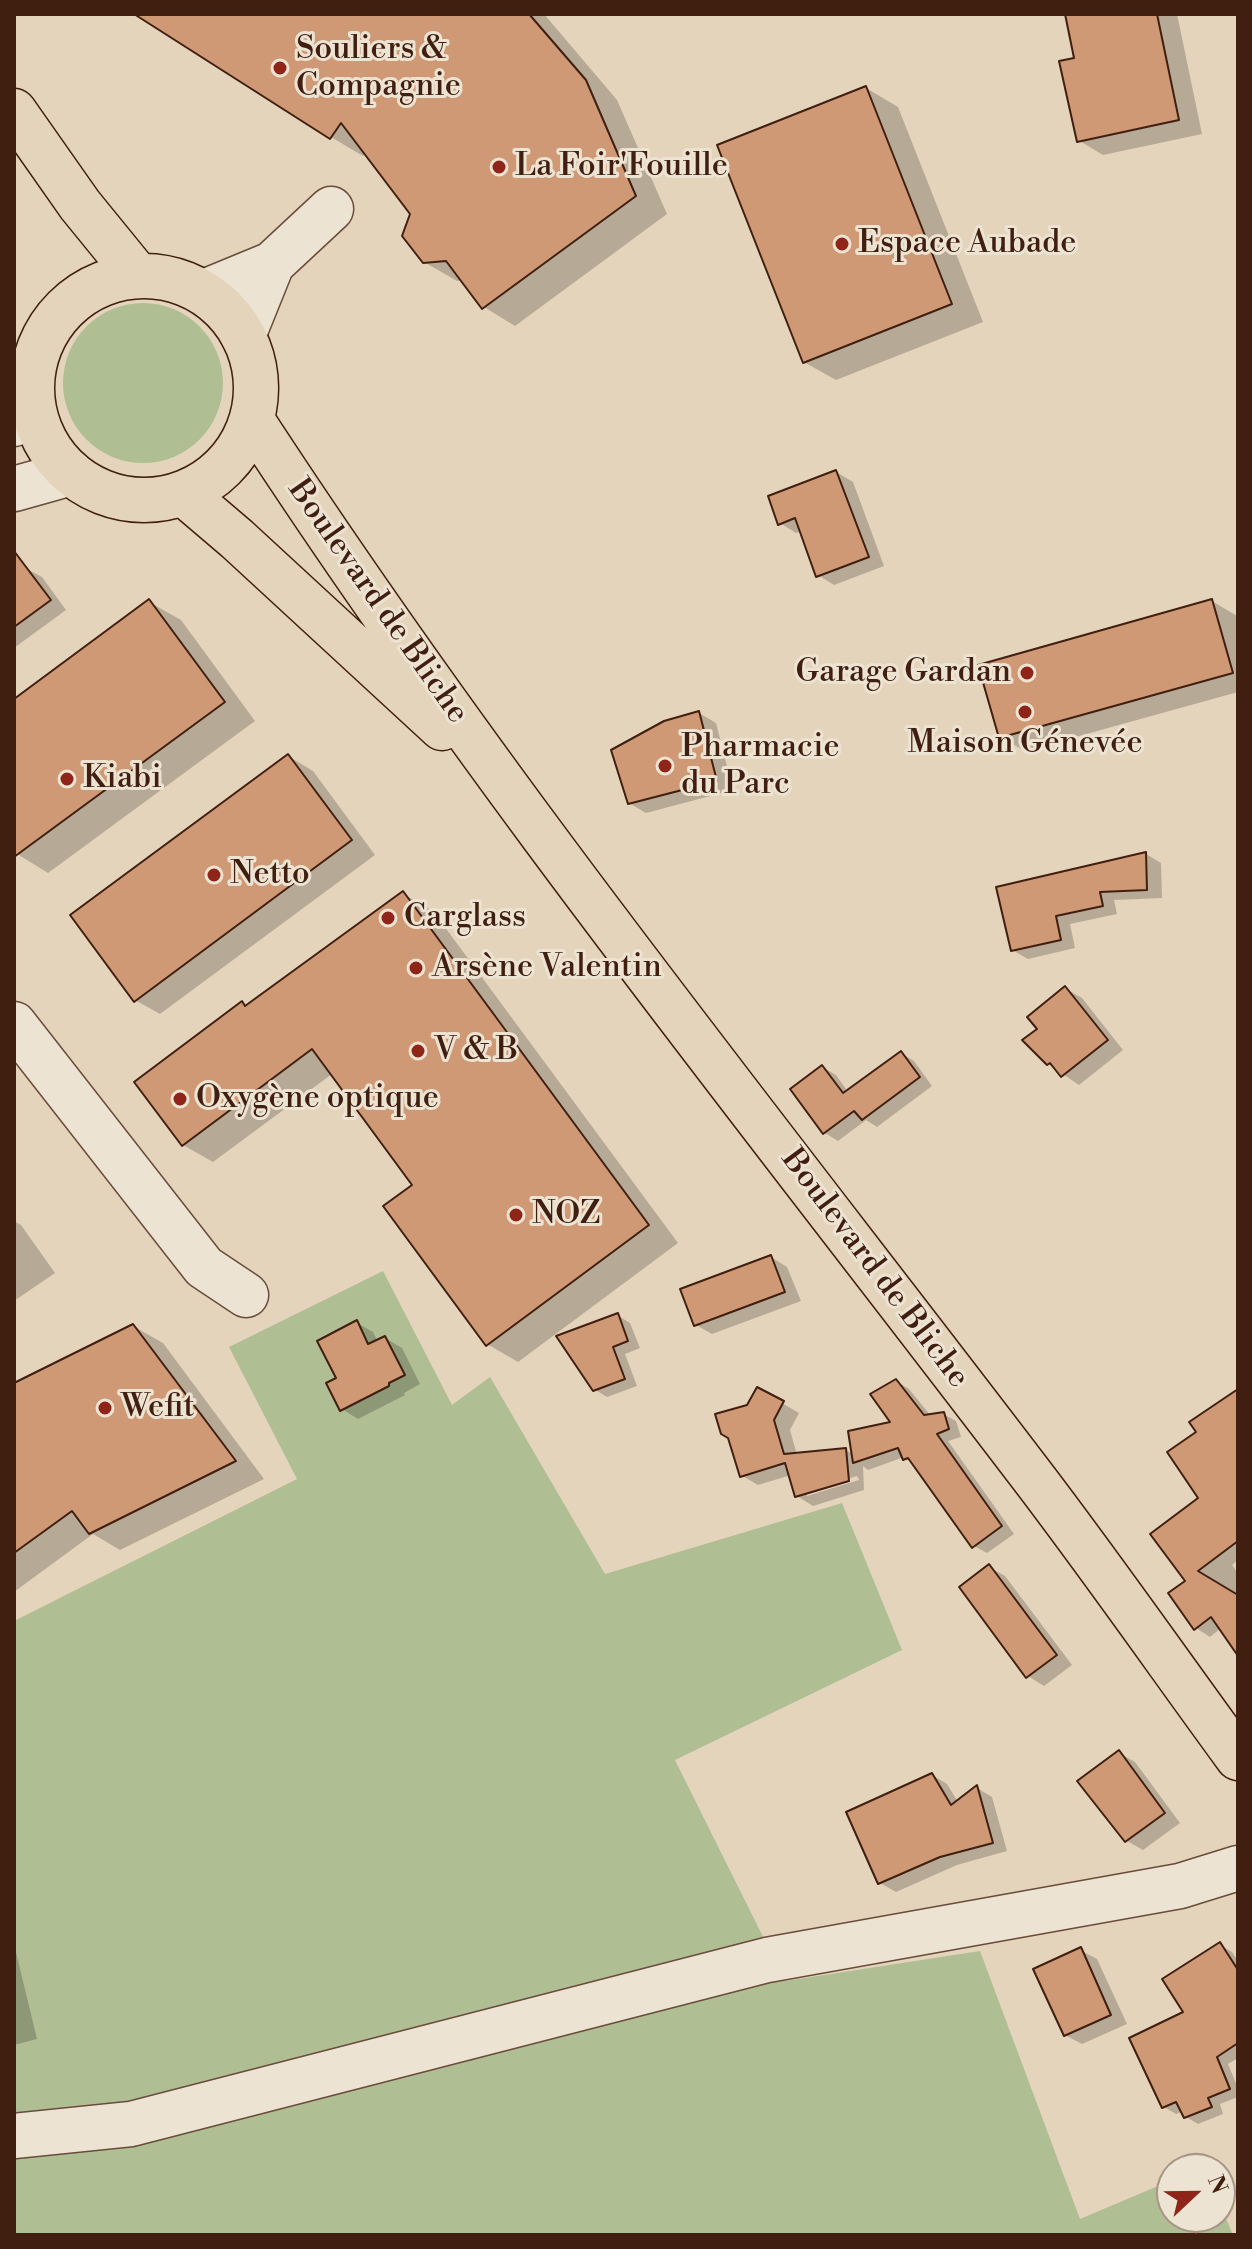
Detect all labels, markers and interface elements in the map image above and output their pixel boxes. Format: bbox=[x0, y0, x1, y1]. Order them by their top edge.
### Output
place label: Souliers & Compagnie bbox=[296, 31, 461, 106]
marker: Souliers & Compagnie bbox=[271, 59, 289, 77]
place label: La Foir'Fouille bbox=[515, 148, 728, 186]
marker: La Foir'Fouille bbox=[490, 158, 508, 176]
place label: Espace Aubade bbox=[858, 225, 1076, 263]
marker: Espace Aubade bbox=[833, 235, 851, 253]
street label: Boulevard de Bliche bbox=[278, 473, 476, 731]
place label: Garage Gardan bbox=[796, 654, 1011, 692]
marker: Garage Gardan bbox=[1018, 664, 1036, 682]
marker: Maison Génevée bbox=[1016, 703, 1034, 721]
place label: Maison Génevée bbox=[907, 725, 1143, 763]
place label: Pharmacie du Parc bbox=[681, 729, 840, 804]
marker: Pharmacie du Parc bbox=[656, 757, 674, 775]
place label: Kiabi bbox=[83, 760, 162, 798]
marker: Kiabi bbox=[58, 770, 76, 788]
place label: Netto bbox=[230, 856, 310, 894]
marker: Netto bbox=[205, 866, 223, 884]
place label: Carglass bbox=[404, 899, 526, 937]
marker: Carglass bbox=[379, 909, 397, 927]
place label: Arsène Valentin bbox=[432, 949, 662, 987]
marker: Arsène Valentin bbox=[407, 959, 425, 977]
place label: V & B bbox=[434, 1032, 518, 1070]
marker: V & B bbox=[409, 1042, 427, 1060]
place label: Oxygène optique bbox=[196, 1080, 439, 1118]
marker: Oxygène optique bbox=[171, 1090, 189, 1108]
street label: Boulevard de Bliche bbox=[772, 1142, 976, 1396]
place label: NOZ bbox=[532, 1196, 601, 1234]
marker: NOZ bbox=[507, 1206, 525, 1224]
place label: Wefit bbox=[121, 1389, 195, 1427]
marker: Wefit bbox=[96, 1399, 114, 1417]
north arrow bbox=[1156, 2153, 1236, 2233]
text: N bbox=[1201, 2171, 1233, 2198]

